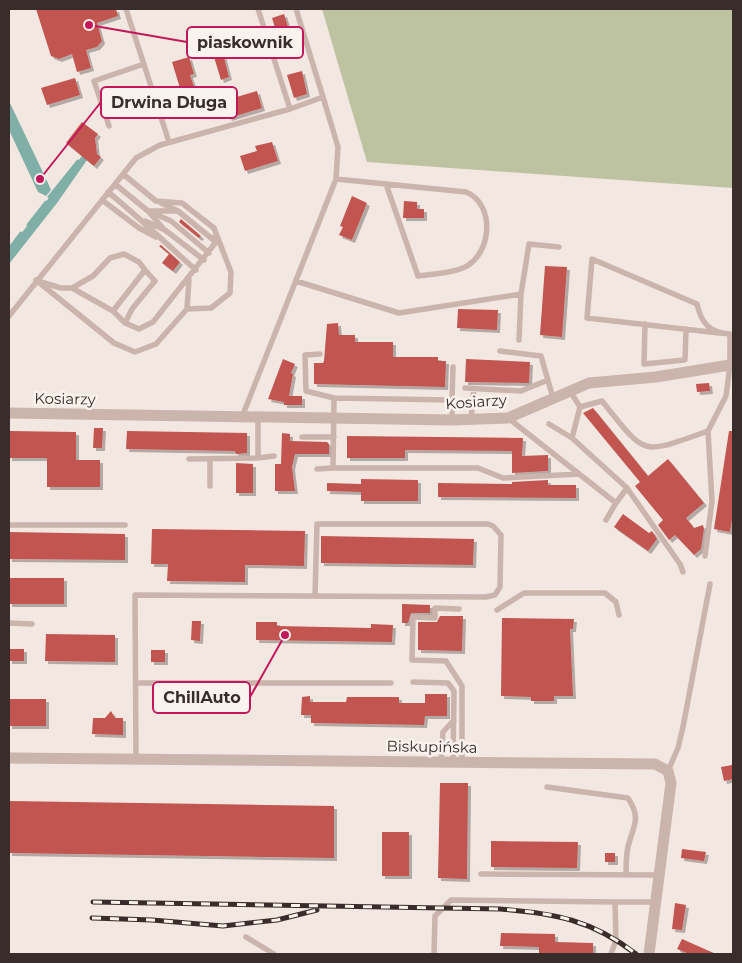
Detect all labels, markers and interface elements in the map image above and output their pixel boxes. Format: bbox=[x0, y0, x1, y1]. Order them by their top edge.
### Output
callout: piaskownik bbox=[187, 27, 303, 58]
text: piaskownik bbox=[197, 33, 293, 52]
callout: Drwina Długa bbox=[101, 87, 237, 118]
text: Drwina Długa bbox=[111, 93, 227, 112]
street label: Kosiarzy bbox=[34, 388, 97, 409]
street label: Kosiarzy bbox=[445, 390, 508, 413]
callout: ChillAuto bbox=[153, 682, 250, 713]
text: ChillAuto bbox=[163, 688, 241, 707]
street label: Biskupińska bbox=[386, 736, 478, 757]

